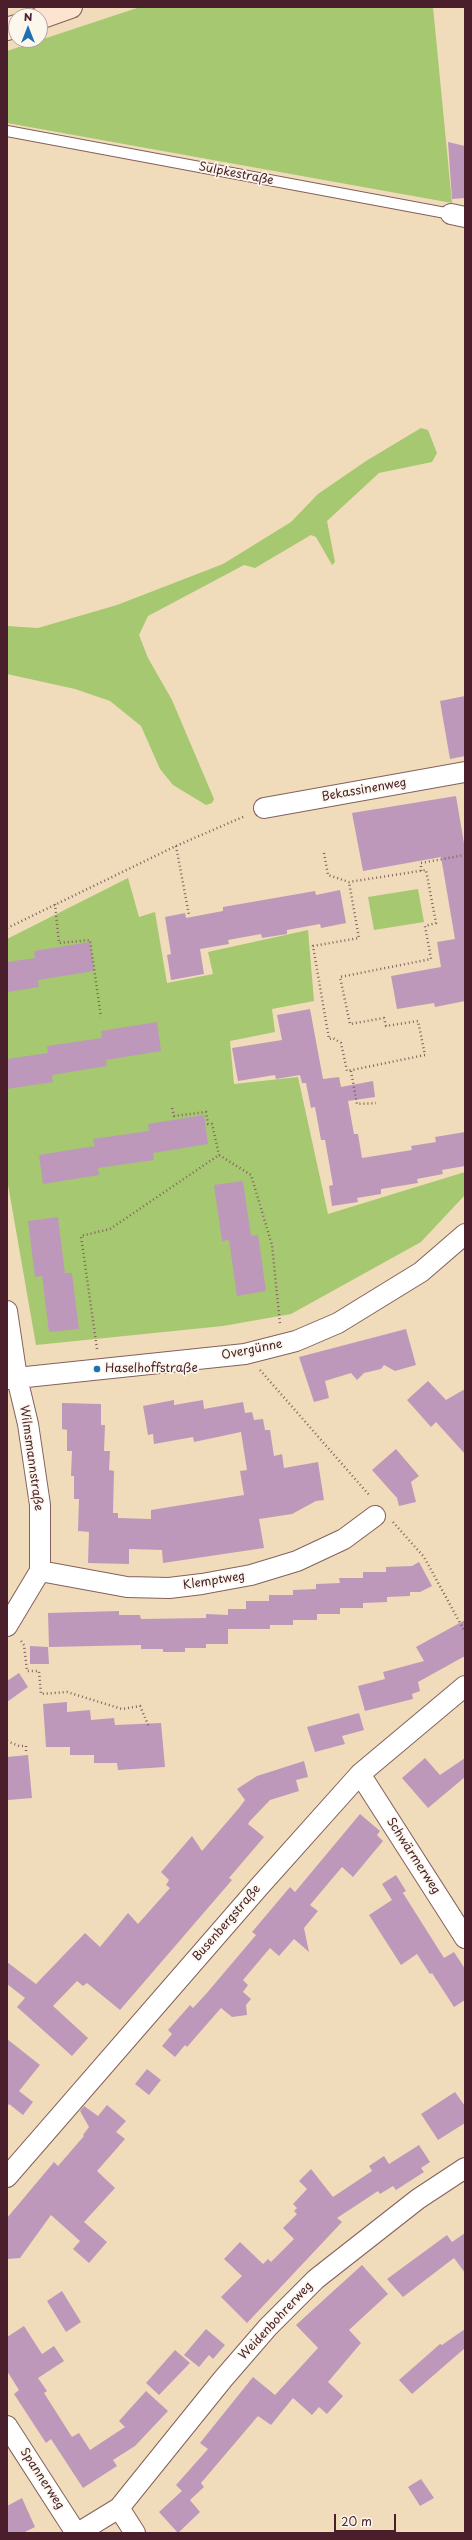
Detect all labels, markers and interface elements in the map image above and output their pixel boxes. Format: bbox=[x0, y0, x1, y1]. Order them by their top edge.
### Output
north arrow bbox=[8, 8, 48, 48]
text: N bbox=[24, 8, 32, 25]
street label: Sulpkestraße bbox=[197, 160, 275, 188]
street label: Bekassinenweg bbox=[320, 775, 408, 805]
street label: Overgünne bbox=[220, 1337, 284, 1363]
place label: Haselhoffstraße bbox=[105, 1362, 198, 1376]
marker: Haselhoffstraße bbox=[92, 1364, 102, 1374]
street label: Wilmsmannstraße bbox=[16, 1404, 46, 1512]
street label: Klemptweg bbox=[182, 1569, 246, 1593]
street label: Schwärmerweg bbox=[383, 1815, 443, 1897]
street label: Busenbergstraße bbox=[190, 1882, 264, 1964]
street label: Weidenbohrerweg bbox=[236, 2279, 316, 2363]
street label: Spannerweg bbox=[17, 2446, 67, 2512]
scale bar bbox=[336, 2506, 398, 2532]
text: 20 m bbox=[341, 2512, 372, 2530]

